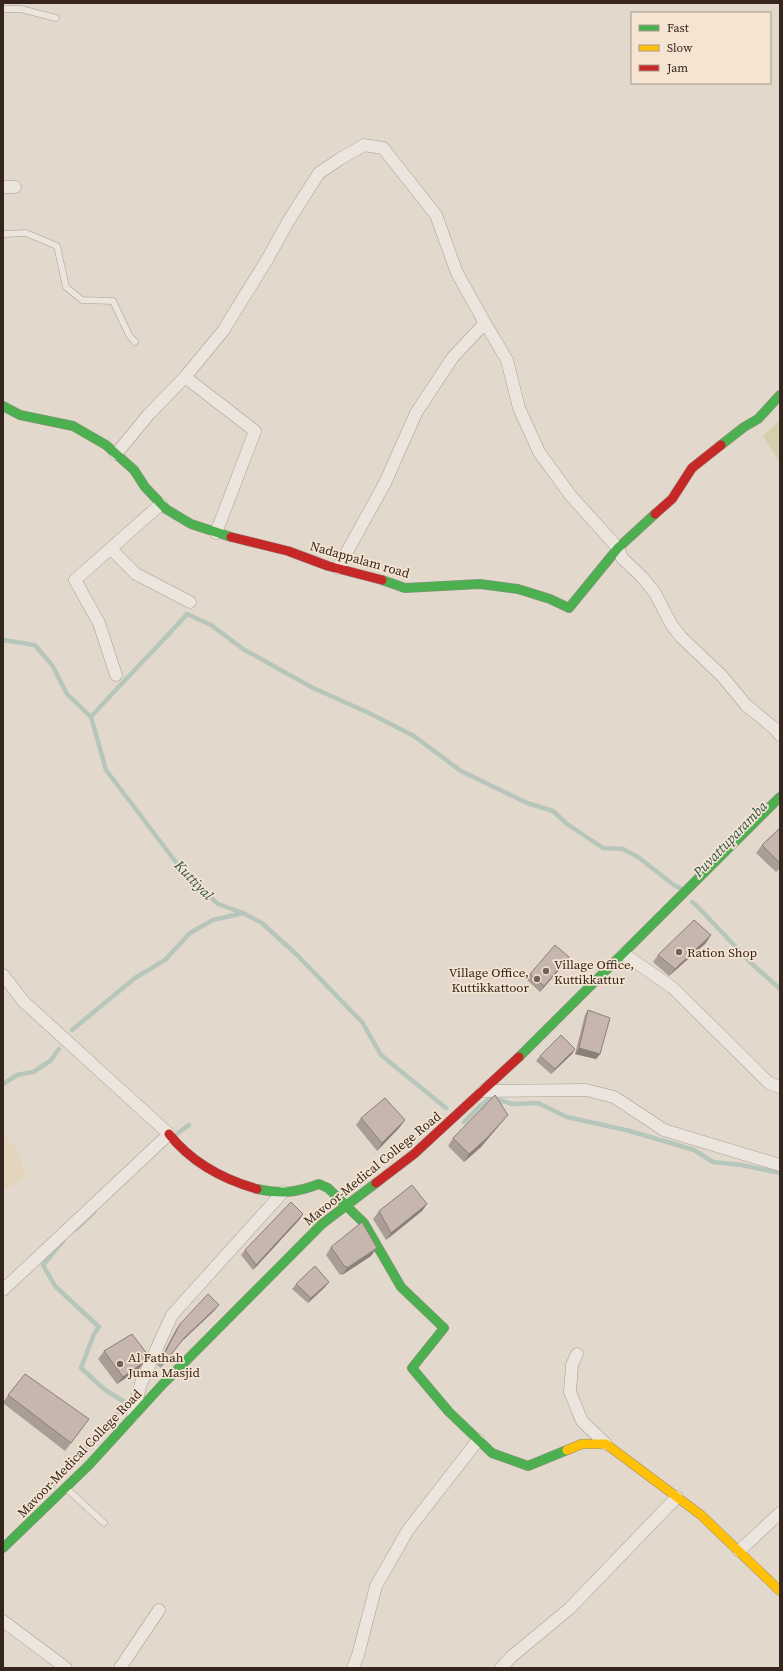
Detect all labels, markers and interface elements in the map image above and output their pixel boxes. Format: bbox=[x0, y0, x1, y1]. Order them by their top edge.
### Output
legend bbox=[631, 12, 771, 84]
text: Fast bbox=[667, 20, 689, 36]
text: Slow bbox=[667, 40, 693, 56]
text: Jam bbox=[666, 60, 688, 76]
street label: Nadappalam road bbox=[308, 537, 412, 582]
water label: Puvattuparamba bbox=[688, 796, 772, 882]
water label: Kuttiyal bbox=[169, 855, 218, 904]
place label: Ration Shop bbox=[687, 944, 757, 961]
marker: Ration Shop bbox=[674, 947, 684, 957]
place label: Village Office, Kuttikkattur bbox=[554, 956, 634, 988]
place label: Village Office, Kuttikkattoor bbox=[449, 964, 529, 996]
marker: Village Office, Kuttikkattur bbox=[541, 966, 551, 976]
marker: Village Office, Kuttikkattoor bbox=[532, 974, 542, 984]
street label: Mavoor-Medical College Road bbox=[300, 1107, 445, 1229]
place label: Al Fathah Juma Masjid bbox=[127, 1349, 201, 1381]
marker: Al Fathah Juma Masjid bbox=[115, 1359, 125, 1369]
street label: Mavoor-Medical College Road bbox=[14, 1385, 146, 1521]

